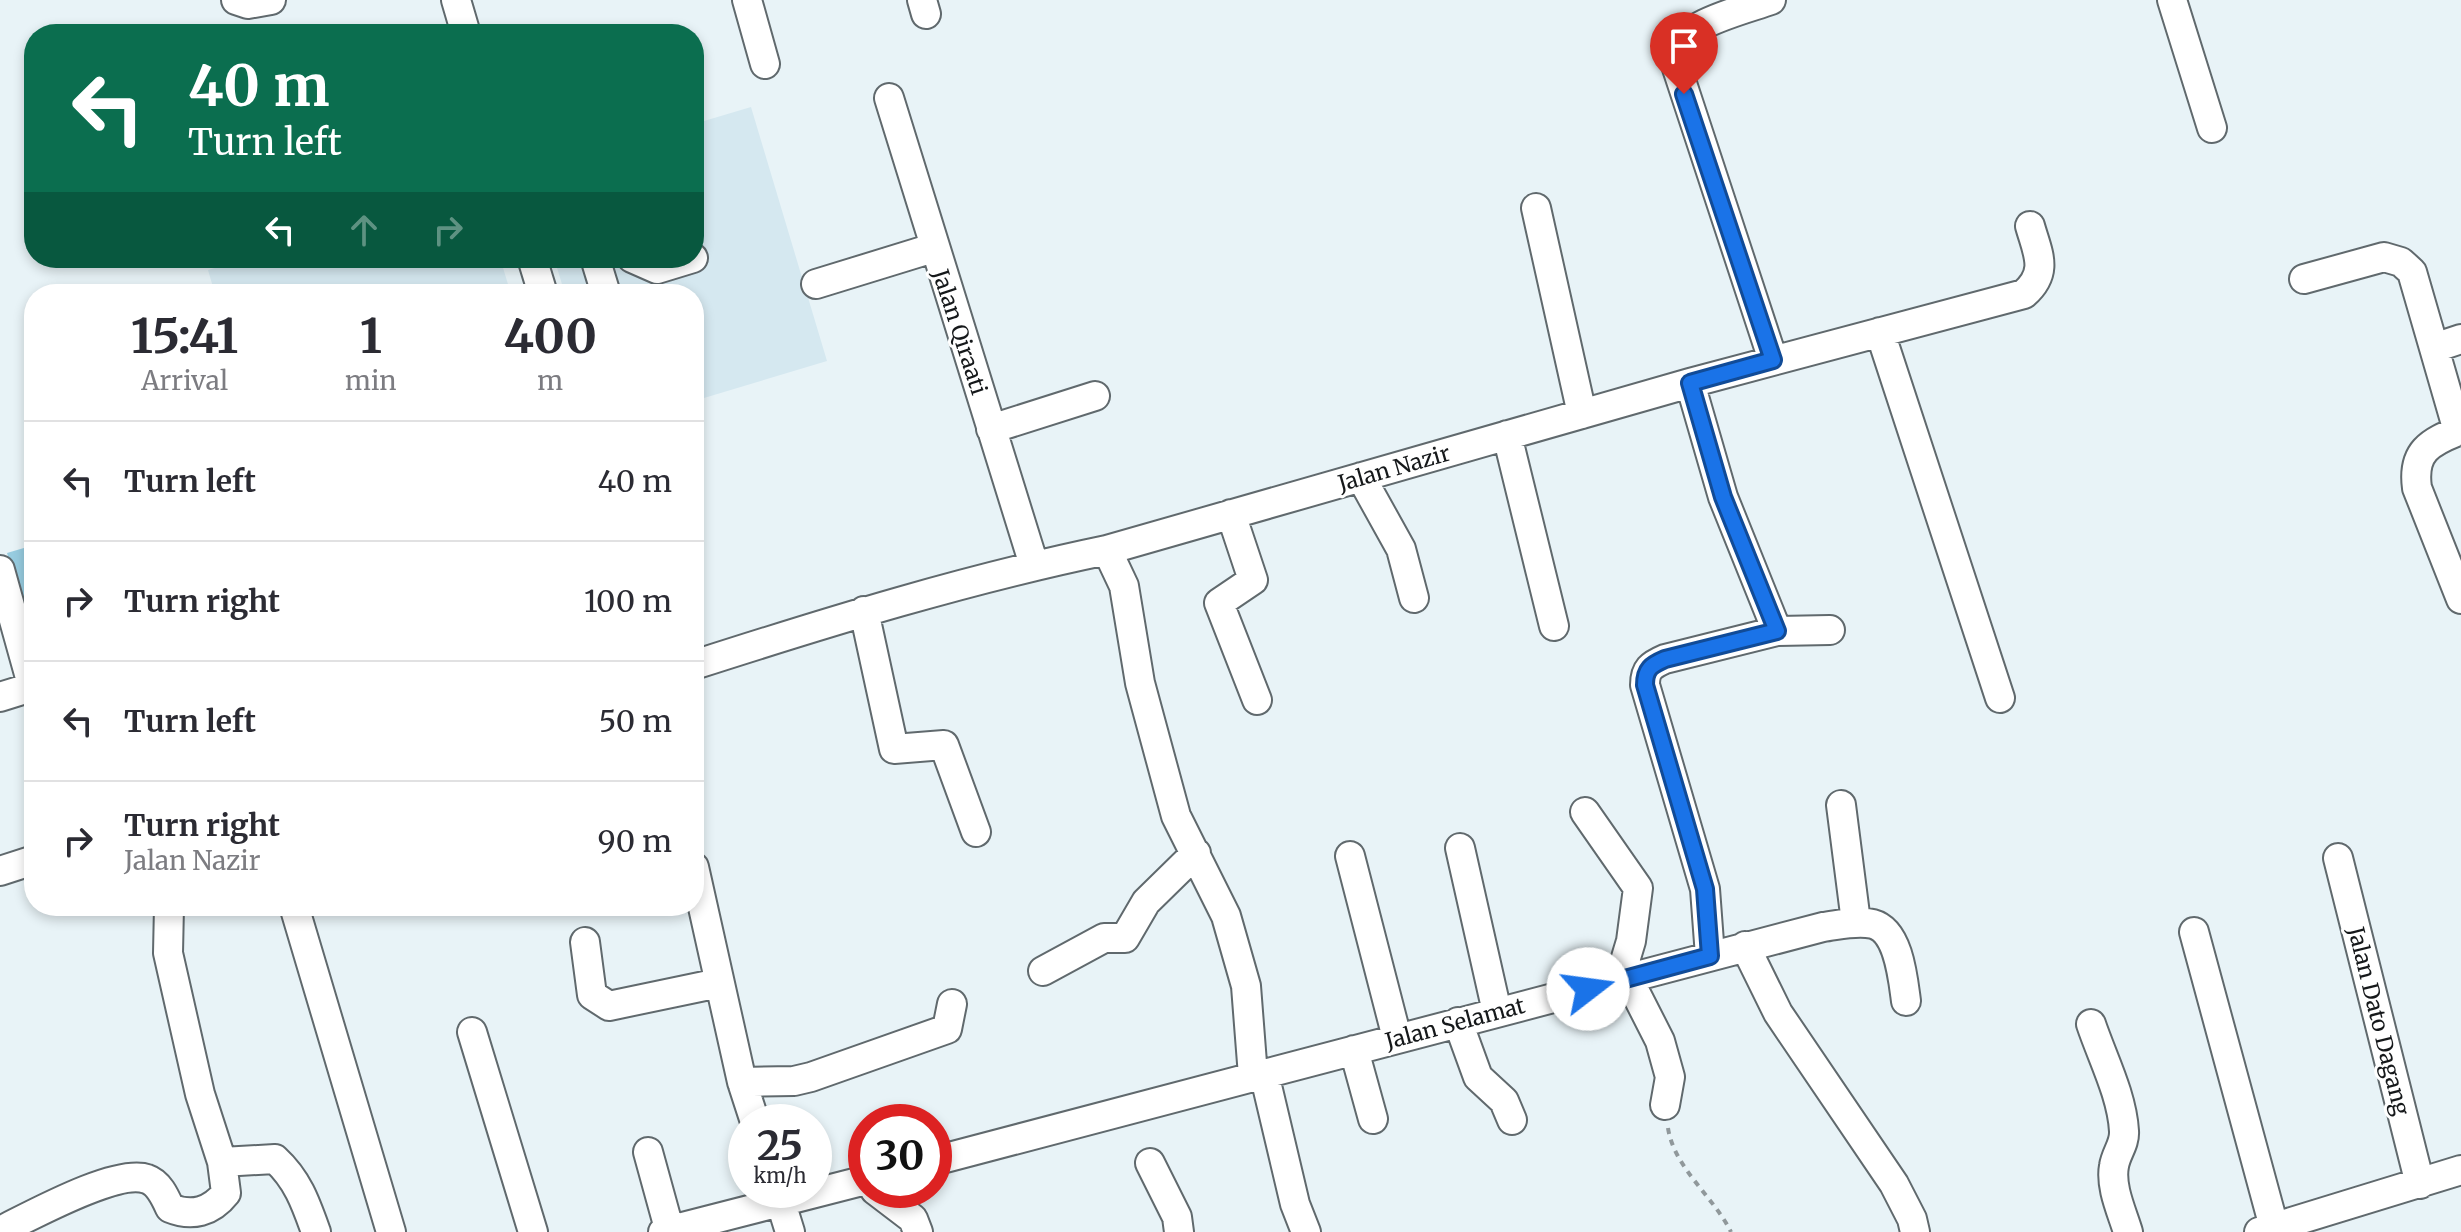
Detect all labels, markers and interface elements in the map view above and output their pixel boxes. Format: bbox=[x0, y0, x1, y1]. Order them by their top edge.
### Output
pin bbox=[1650, 12, 1718, 94]
icon: arrive bbox=[1662, 24, 1706, 68]
text: 40 m bbox=[188, 51, 330, 121]
icon: left bbox=[56, 56, 160, 160]
text: Turn left bbox=[188, 120, 342, 165]
icon: left bbox=[258, 208, 302, 252]
icon: ahead bbox=[342, 208, 386, 252]
icon: right bbox=[426, 208, 470, 252]
street label: Jalan Qiraati bbox=[926, 265, 993, 398]
text: 15:41 bbox=[131, 306, 238, 366]
text: 1 bbox=[360, 306, 382, 366]
text: 400 bbox=[503, 306, 597, 366]
text: Arrival bbox=[141, 364, 228, 397]
text: min bbox=[345, 364, 397, 397]
text: m bbox=[537, 364, 563, 397]
street label: Jalan Nazir bbox=[1334, 439, 1453, 498]
icon: left bbox=[56, 459, 100, 503]
text: Turn left bbox=[124, 462, 256, 500]
text: 40 m bbox=[598, 462, 672, 500]
icon: right bbox=[56, 579, 100, 623]
text: Turn right bbox=[124, 582, 280, 620]
text: 100 m bbox=[584, 582, 672, 620]
icon: left bbox=[56, 699, 100, 743]
text: Turn left bbox=[124, 702, 256, 740]
text: 50 m bbox=[599, 702, 672, 740]
text: Turn right bbox=[124, 806, 280, 844]
icon: right bbox=[56, 819, 100, 863]
text: 90 m bbox=[598, 822, 672, 860]
text: Jalan Nazir bbox=[124, 844, 260, 877]
street label: Jalan Dato Dagang bbox=[2342, 923, 2416, 1118]
position arrow bbox=[1546, 947, 1630, 1031]
street label: Jalan Selamat bbox=[1381, 991, 1528, 1055]
speed limit sign: 30 bbox=[848, 1104, 952, 1208]
text: 25 bbox=[757, 1121, 803, 1171]
text: km/h bbox=[754, 1163, 806, 1188]

